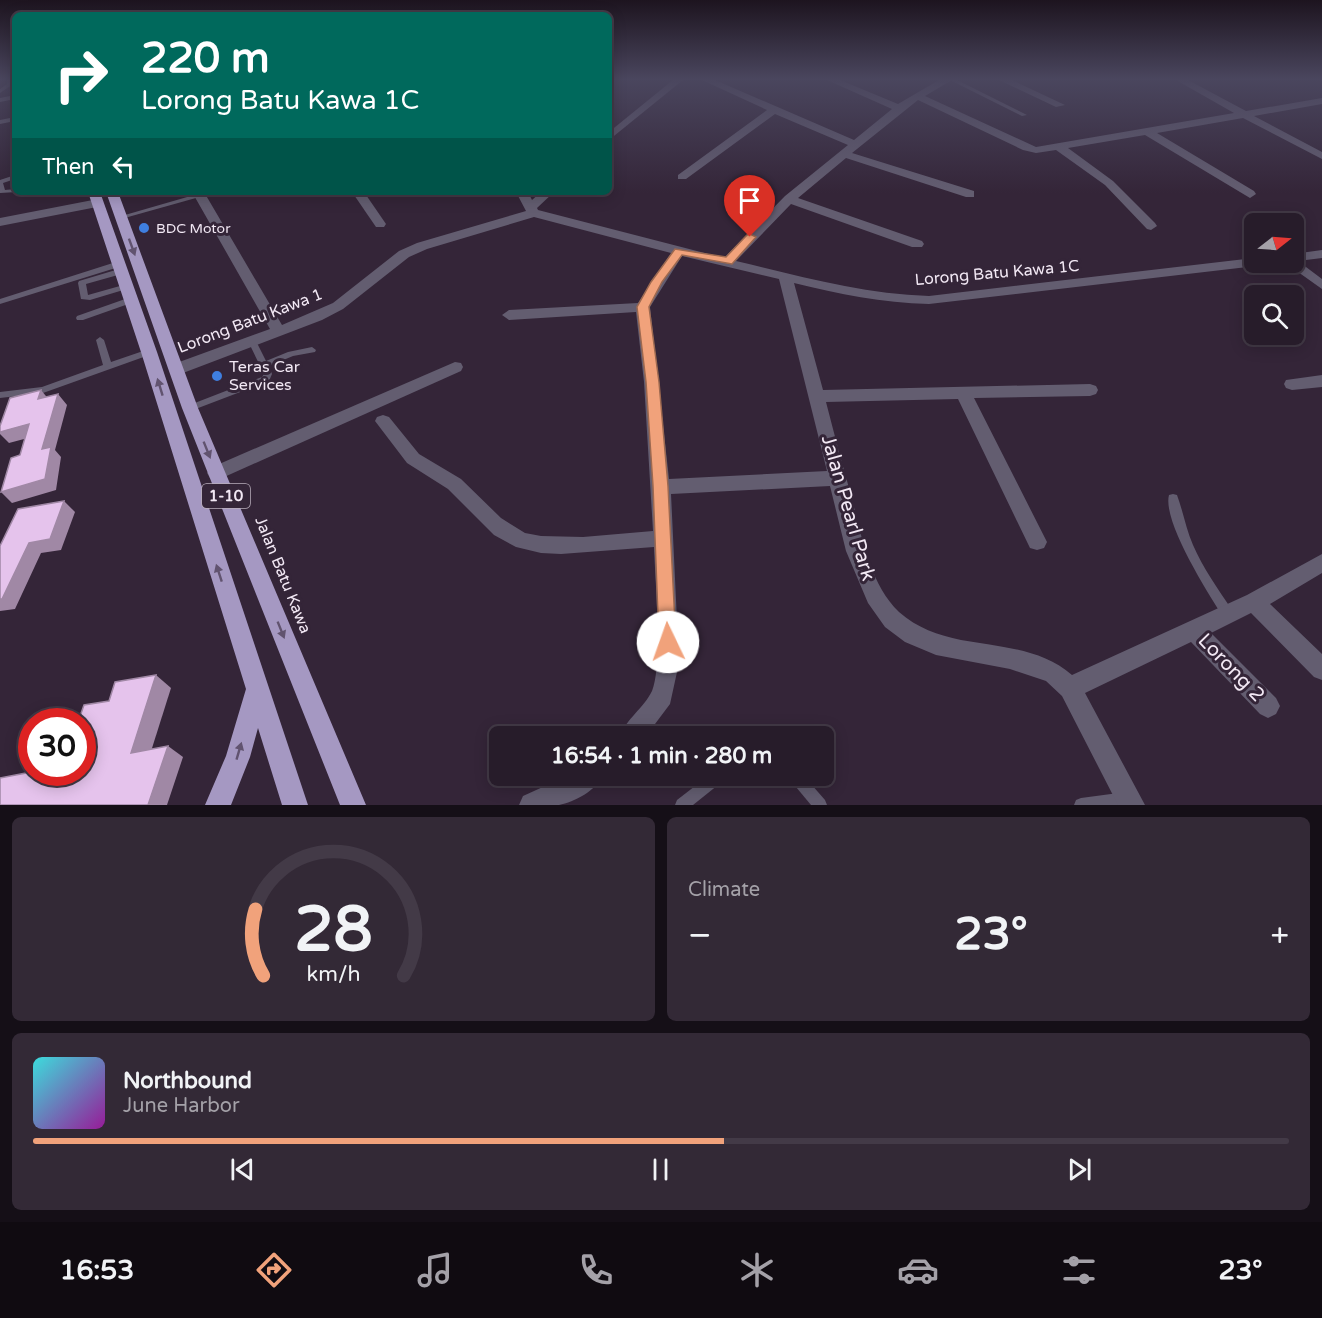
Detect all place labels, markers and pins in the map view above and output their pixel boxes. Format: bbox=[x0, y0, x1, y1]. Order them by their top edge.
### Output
pin bbox=[724, 175, 775, 237]
place label: BDC Motor bbox=[156, 220, 231, 237]
marker: BDC Motor bbox=[137, 221, 151, 235]
place label: Teras Car Services bbox=[229, 357, 301, 395]
marker: Teras Car Services bbox=[210, 369, 224, 383]

